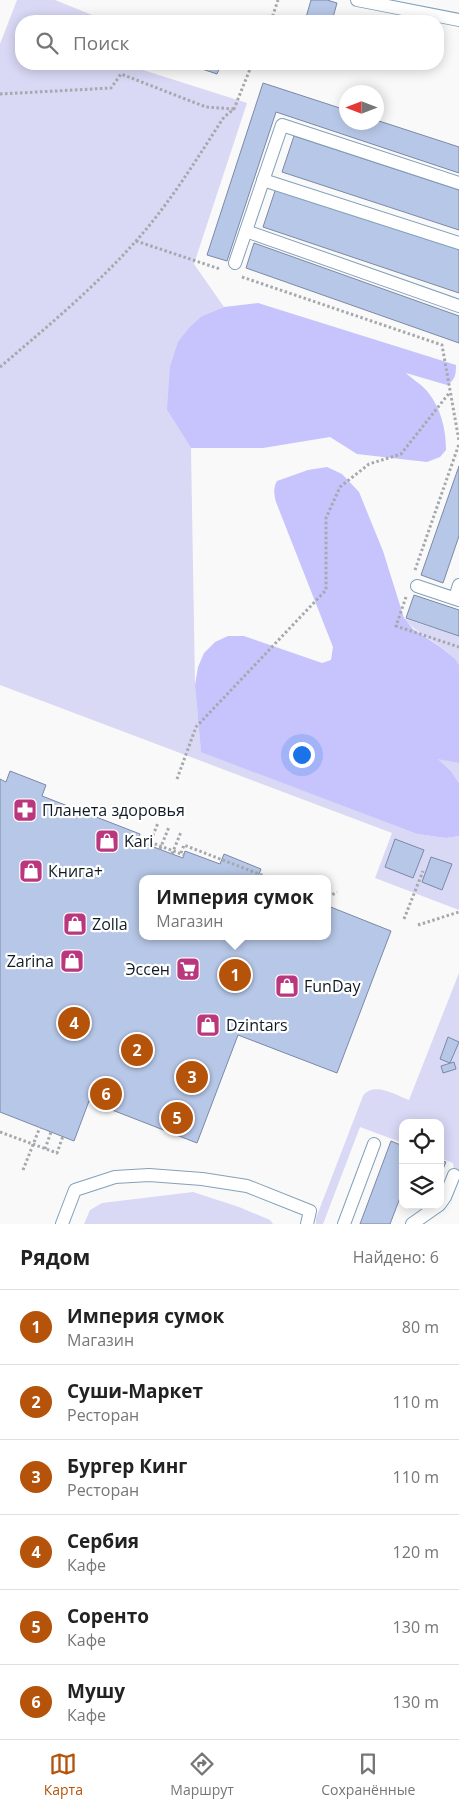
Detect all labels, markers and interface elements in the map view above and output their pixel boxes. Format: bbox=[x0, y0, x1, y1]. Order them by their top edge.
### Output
search box bbox=[15, 15, 444, 70]
icon: search bbox=[33, 29, 61, 57]
text: Поиск bbox=[73, 30, 129, 56]
north arrow bbox=[339, 85, 384, 130]
your location bbox=[289, 742, 315, 768]
pharmacy icon: Планета здоровья bbox=[12, 797, 38, 823]
place label: Планета здоровья bbox=[42, 799, 185, 821]
shop icon: Kari bbox=[94, 828, 120, 854]
place label: Kari bbox=[124, 830, 153, 852]
shop icon: Книга+ bbox=[18, 858, 44, 884]
place label: Книга+ bbox=[48, 860, 103, 882]
popup bbox=[139, 875, 331, 940]
text: Империя сумок bbox=[156, 884, 314, 910]
text: Магазин bbox=[156, 910, 223, 932]
shop icon: Zolla bbox=[62, 911, 88, 937]
place label: Zolla bbox=[92, 913, 128, 935]
shop icon: Zarina bbox=[59, 948, 85, 974]
place label: Zarina bbox=[7, 950, 54, 972]
supermarket icon: Эссен bbox=[175, 956, 201, 982]
pin: 1 bbox=[219, 956, 251, 994]
place label: Эссен bbox=[125, 958, 170, 980]
shop icon: FunDay bbox=[274, 973, 300, 999]
place label: FunDay bbox=[304, 975, 361, 997]
pin: 4 bbox=[58, 1004, 90, 1042]
shop icon: Dzintars bbox=[195, 1012, 221, 1038]
place label: Dzintars bbox=[226, 1014, 288, 1036]
pin: 2 bbox=[121, 1031, 153, 1069]
pin: 3 bbox=[176, 1058, 208, 1096]
pin: 6 bbox=[90, 1075, 122, 1113]
pin: 5 bbox=[161, 1099, 193, 1137]
map controls bbox=[399, 1119, 444, 1209]
button: locate bbox=[399, 1119, 444, 1164]
button: layers bbox=[399, 1164, 444, 1209]
text: Рядом bbox=[20, 1243, 90, 1271]
text: Найдено: 6 bbox=[353, 1246, 439, 1268]
text: Империя сумок bbox=[67, 1303, 224, 1329]
text: 1 bbox=[31, 1316, 41, 1338]
text: 80 m bbox=[402, 1316, 439, 1338]
text: Магазин bbox=[67, 1329, 134, 1351]
text: Суши-Маркет bbox=[67, 1378, 203, 1404]
text: 2 bbox=[31, 1391, 41, 1413]
text: 110 m bbox=[393, 1391, 439, 1413]
text: Ресторан bbox=[67, 1404, 139, 1426]
text: Бургер Кинг bbox=[67, 1453, 187, 1479]
text: 3 bbox=[31, 1466, 41, 1488]
text: 110 m bbox=[393, 1466, 439, 1488]
text: Ресторан bbox=[67, 1479, 139, 1501]
text: Сербия bbox=[67, 1528, 139, 1554]
text: 4 bbox=[31, 1541, 41, 1563]
text: 120 m bbox=[393, 1541, 439, 1563]
text: Кафе bbox=[67, 1554, 106, 1576]
text: Соренто bbox=[67, 1603, 149, 1629]
text: 5 bbox=[31, 1616, 41, 1638]
text: 130 m bbox=[393, 1616, 439, 1638]
text: Кафе bbox=[67, 1629, 106, 1651]
text: Мушу bbox=[67, 1678, 125, 1704]
text: 6 bbox=[31, 1691, 41, 1713]
text: 130 m bbox=[393, 1691, 439, 1713]
text: Кафе bbox=[67, 1704, 106, 1726]
tab: Карта bbox=[44, 1750, 83, 1799]
tab: Маршрут bbox=[170, 1750, 234, 1799]
tab: Сохранённые bbox=[321, 1750, 415, 1799]

